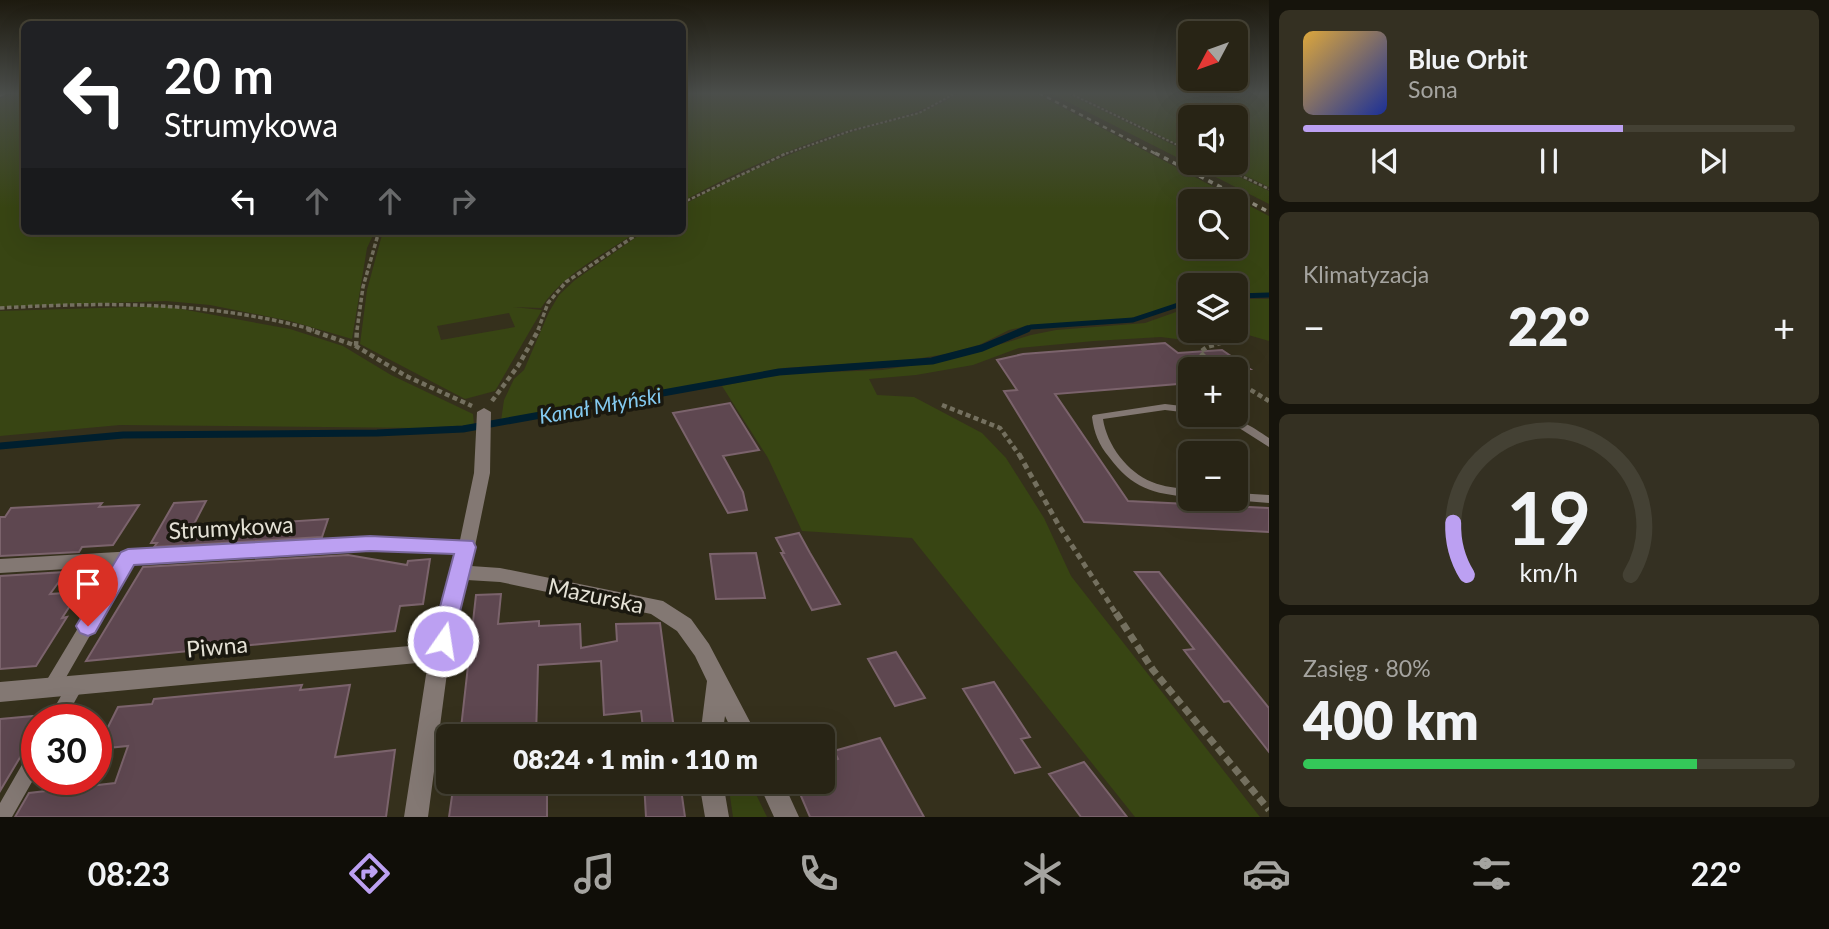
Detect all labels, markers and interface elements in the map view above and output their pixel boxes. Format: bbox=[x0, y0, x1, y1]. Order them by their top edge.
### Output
north arrow bbox=[1178, 21, 1248, 91]
map controls bbox=[1178, 21, 1248, 511]
text: Blue Orbit bbox=[1408, 43, 1528, 75]
text: 20 m bbox=[164, 46, 274, 104]
icon: left bbox=[49, 49, 140, 140]
text: Sona bbox=[1408, 75, 1458, 103]
text: Strumykowa bbox=[164, 105, 338, 144]
button: sound bbox=[1178, 105, 1248, 175]
icon: previous bbox=[1366, 142, 1404, 180]
icon: pause bbox=[1530, 142, 1568, 180]
icon: next bbox=[1694, 142, 1732, 180]
icon: left bbox=[225, 182, 263, 220]
icon: ahead bbox=[298, 182, 336, 220]
icon: ahead bbox=[371, 182, 409, 220]
icon: right bbox=[444, 182, 482, 220]
button: search bbox=[1178, 189, 1248, 259]
text: Klimatyzacja bbox=[1303, 260, 1429, 288]
button: layers bbox=[1178, 273, 1248, 343]
text: 22° bbox=[1508, 295, 1590, 357]
text: − bbox=[1303, 304, 1325, 350]
text: + bbox=[1773, 304, 1795, 350]
button: + bbox=[1178, 357, 1248, 427]
water label: Kanał Młyński bbox=[537, 382, 663, 428]
button: − bbox=[1178, 441, 1248, 511]
text: 19 bbox=[1507, 474, 1591, 562]
street label: Strumykowa bbox=[168, 510, 294, 544]
pin bbox=[58, 554, 118, 626]
text: km/h bbox=[1520, 557, 1578, 587]
icon: arrive bbox=[69, 565, 107, 603]
street label: Mazurska bbox=[546, 571, 646, 619]
position arrow bbox=[406, 604, 480, 678]
street label: Piwna bbox=[185, 629, 249, 663]
text: Zasięg · 80% bbox=[1303, 654, 1431, 682]
text: 400 km bbox=[1303, 689, 1479, 751]
speed limit sign: 30 bbox=[21, 704, 112, 795]
text: 08:24 · 1 min · 110 m bbox=[513, 743, 758, 775]
icon: directions bbox=[345, 849, 394, 898]
icon: music bbox=[570, 849, 619, 898]
icon: phone bbox=[794, 849, 843, 898]
icon: climate bbox=[1018, 849, 1067, 898]
icon: car bbox=[1242, 849, 1291, 898]
icon: filters bbox=[1467, 849, 1516, 898]
text: 08:23 bbox=[88, 854, 170, 893]
text: 22° bbox=[1691, 854, 1741, 893]

